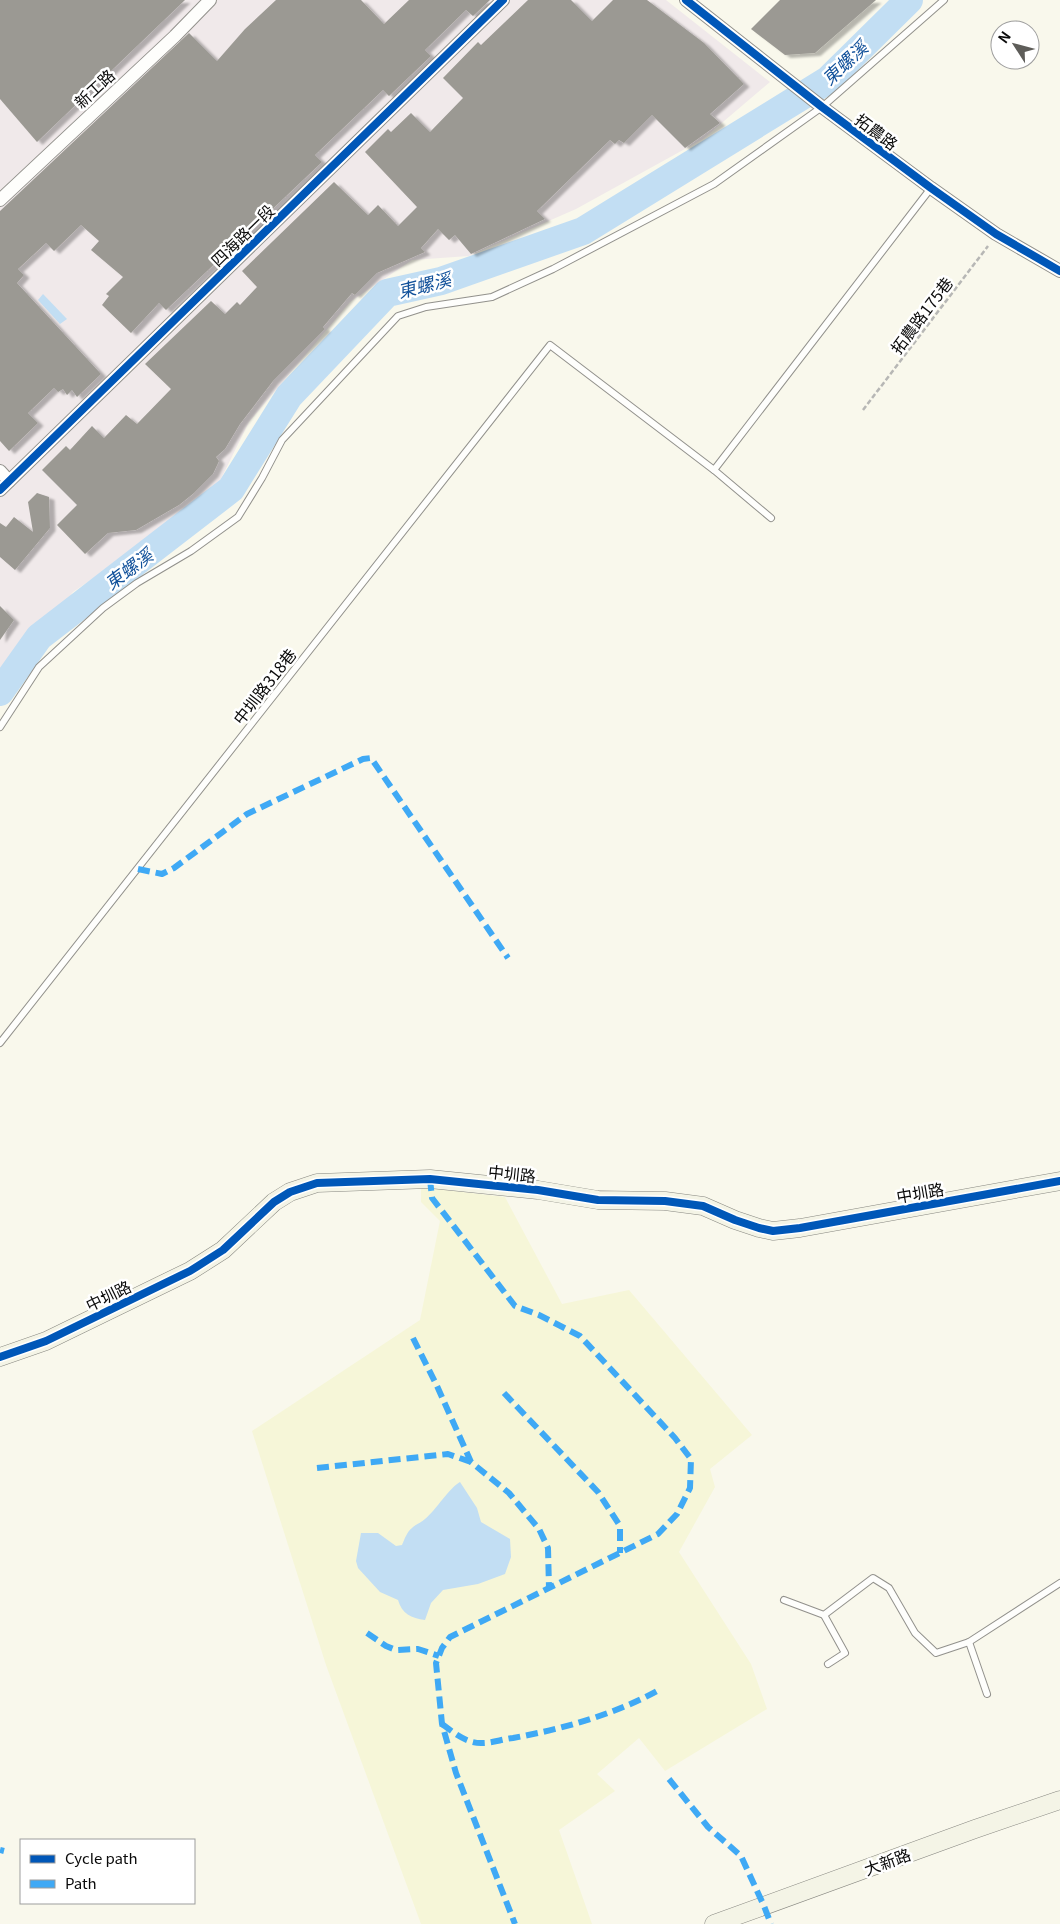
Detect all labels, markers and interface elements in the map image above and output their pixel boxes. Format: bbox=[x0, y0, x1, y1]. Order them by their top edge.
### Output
north arrow bbox=[990, 20, 1040, 70]
text: N bbox=[992, 27, 1015, 47]
water label: 東螺溪 bbox=[815, 32, 875, 90]
street label: 新工路 bbox=[68, 63, 120, 113]
street label: 拓農路 bbox=[851, 107, 903, 155]
street label: 四海路一段 bbox=[205, 199, 279, 271]
water label: 東螺溪 bbox=[395, 264, 456, 303]
street label: 拓農路175巷 bbox=[884, 272, 958, 358]
water label: 東螺溪 bbox=[99, 540, 160, 595]
street label: 中圳路318巷 bbox=[227, 643, 301, 729]
street label: 中圳路 bbox=[487, 1159, 537, 1187]
street label: 中圳路 bbox=[894, 1176, 946, 1208]
street label: 中圳路 bbox=[81, 1274, 135, 1316]
legend bbox=[20, 1839, 195, 1904]
street label: 大新路 bbox=[860, 1842, 914, 1880]
text: Cycle path bbox=[65, 1847, 138, 1868]
text: Path bbox=[65, 1872, 97, 1893]

